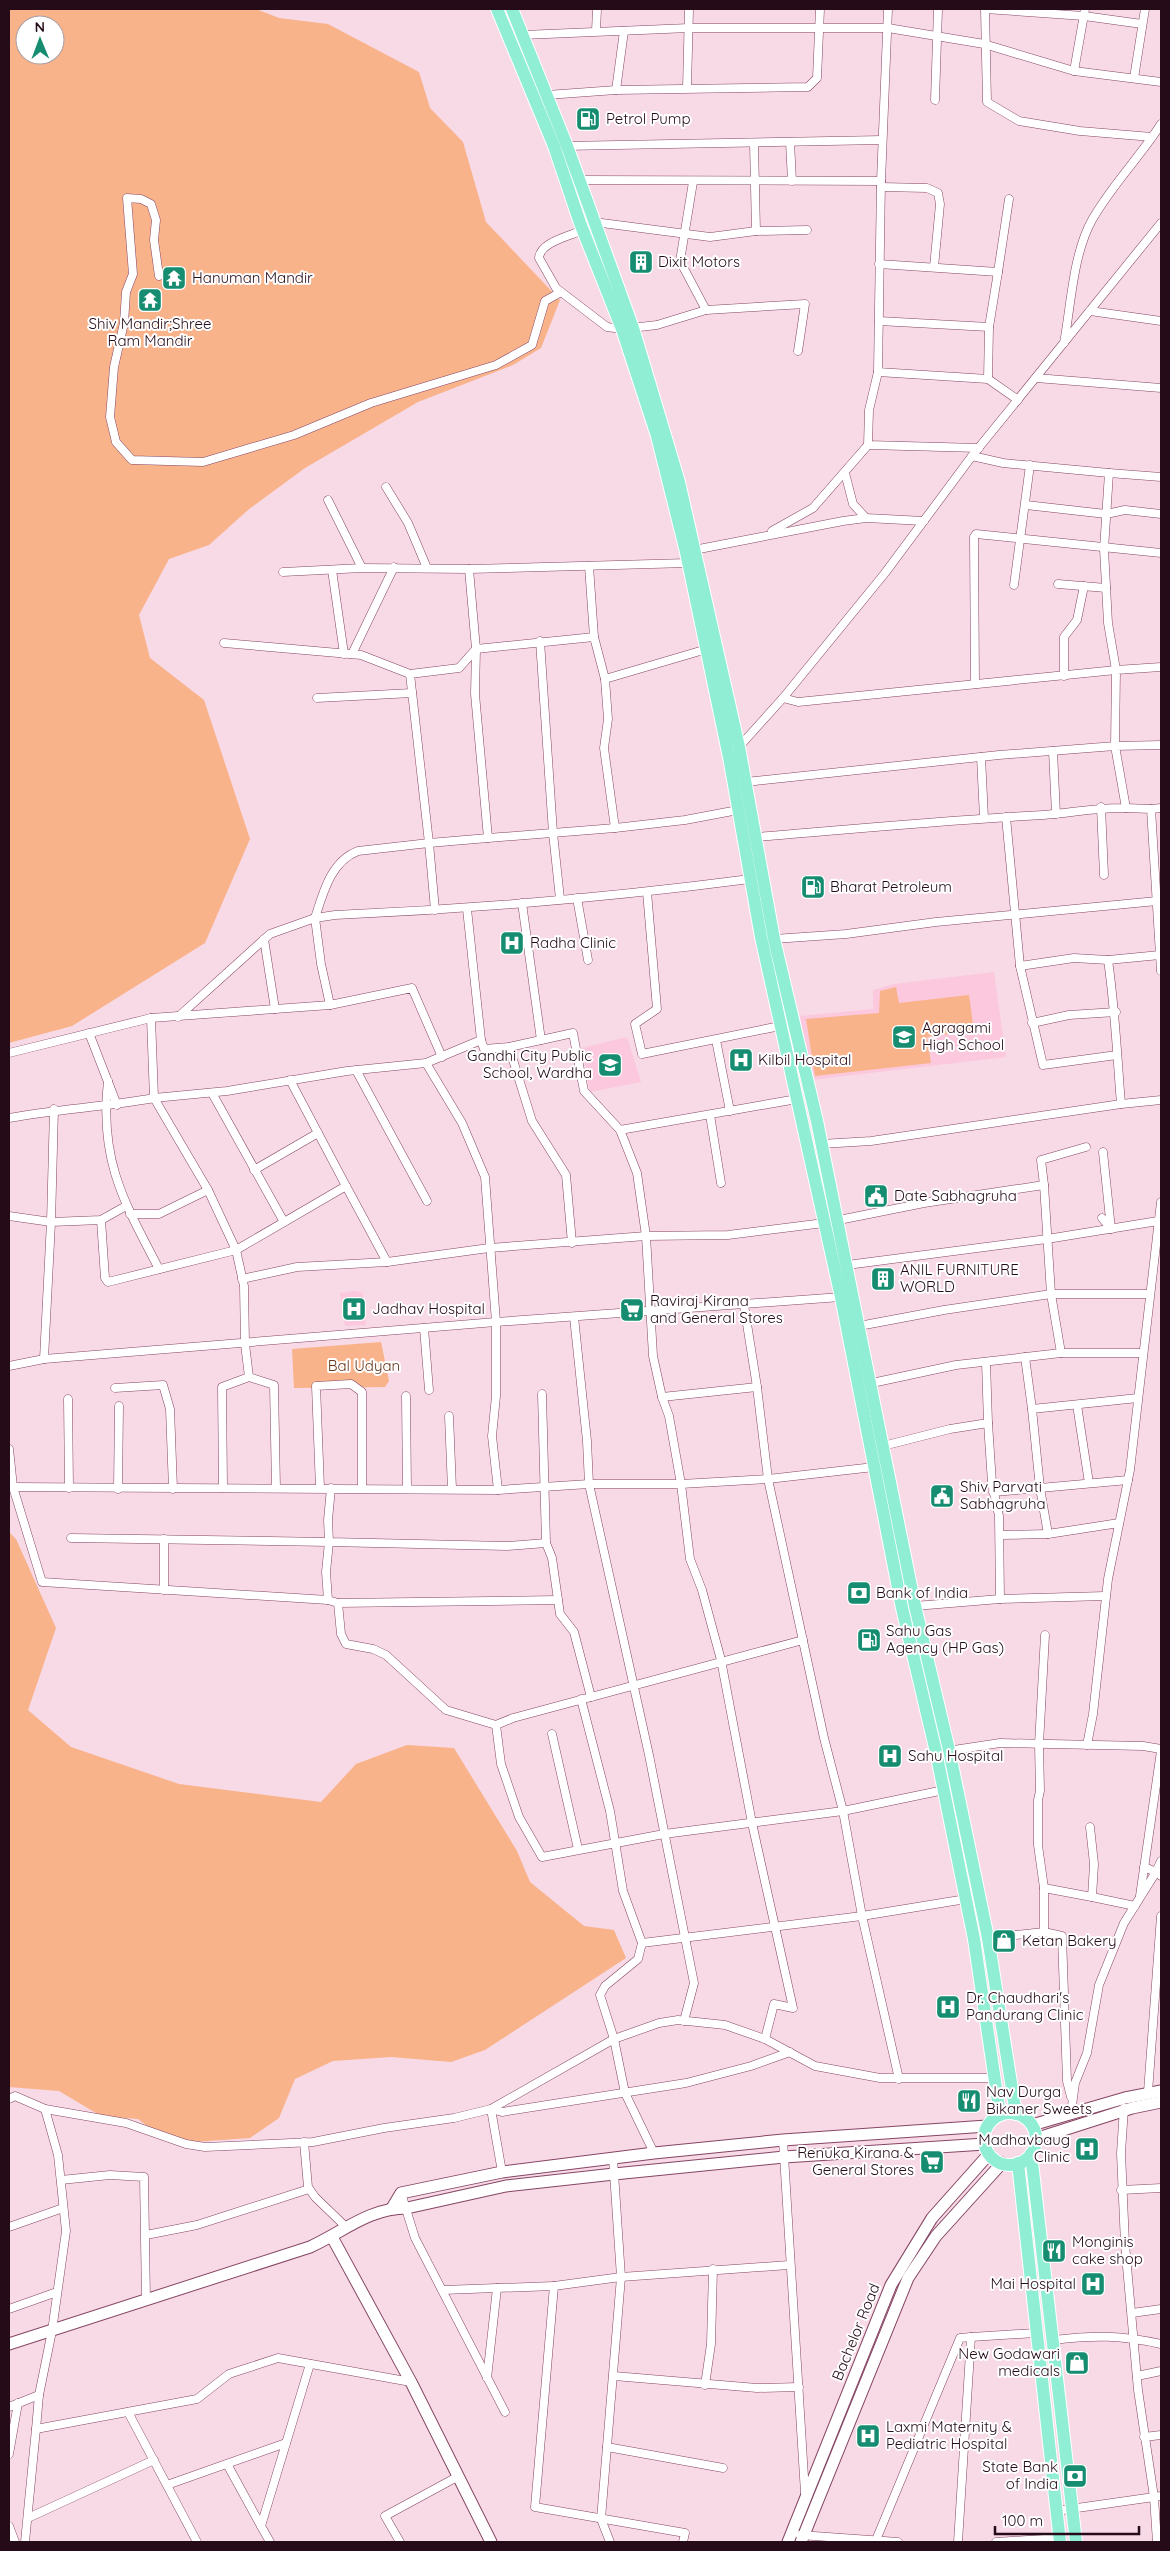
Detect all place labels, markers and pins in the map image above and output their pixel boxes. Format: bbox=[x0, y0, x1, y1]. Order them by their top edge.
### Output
fuel station icon: Petrol Pump bbox=[575, 106, 601, 132]
place label: Petrol Pump bbox=[606, 109, 691, 128]
building icon: Dixit Motors bbox=[628, 249, 654, 275]
place label: Dixit Motors bbox=[658, 252, 740, 271]
temple icon: Hanuman Mandir bbox=[161, 265, 187, 291]
place label: Hanuman Mandir bbox=[192, 268, 313, 287]
temple icon: Shiv Mandir;Shree Ram Mandir bbox=[137, 287, 163, 313]
place label: Shiv Mandir;Shree Ram Mandir bbox=[89, 314, 211, 350]
fuel station icon: Bharat Petroleum bbox=[800, 874, 826, 900]
place label: Bharat Petroleum bbox=[830, 877, 952, 896]
hospital icon: Radha Clinic bbox=[499, 930, 525, 956]
place label: Radha Clinic bbox=[530, 933, 616, 952]
place label: Agragami High School bbox=[922, 1018, 1004, 1054]
school or university icon: Agragami High School bbox=[891, 1024, 917, 1050]
place label: Gandhi City Public School, Wardha bbox=[467, 1046, 592, 1082]
hospital icon: Kilbil Hospital bbox=[728, 1047, 754, 1073]
place label: Kilbil Hospital bbox=[758, 1050, 851, 1069]
school or university icon: Gandhi City Public School, Wardha bbox=[597, 1052, 623, 1078]
public building icon: Date Sabhagruha bbox=[863, 1183, 889, 1209]
place label: Date Sabhagruha bbox=[894, 1186, 1017, 1205]
place label: ANIL FURNITURE WORLD bbox=[900, 1260, 1019, 1296]
building icon: ANIL FURNITURE WORLD bbox=[870, 1266, 896, 1292]
place label: Raviraj Kirana and General Stores bbox=[650, 1291, 783, 1327]
hospital icon: Jadhav Hospital bbox=[341, 1296, 367, 1322]
supermarket icon: Raviraj Kirana and General Stores bbox=[619, 1297, 645, 1323]
place label: Jadhav Hospital bbox=[372, 1299, 485, 1318]
place label: Shiv Parvati Sabhagruha bbox=[960, 1477, 1046, 1513]
public building icon: Shiv Parvati Sabhagruha bbox=[929, 1483, 955, 1509]
bank icon: Bank of India bbox=[846, 1580, 872, 1606]
place label: Bank of India bbox=[876, 1583, 968, 1602]
place label: Sahu Gas Agency (HP Gas) bbox=[886, 1621, 1004, 1657]
fuel station icon: Sahu Gas Agency (HP Gas) bbox=[856, 1627, 882, 1653]
hospital icon: Sahu Hospital bbox=[877, 1743, 903, 1769]
place label: Sahu Hospital bbox=[908, 1746, 1004, 1765]
shop icon: Ketan Bakery bbox=[991, 1928, 1017, 1954]
place label: Ketan Bakery bbox=[1022, 1931, 1117, 1950]
place label: Dr. Chaudhari's Pandurang Clinic bbox=[966, 1988, 1084, 2024]
hospital icon: Dr. Chaudhari's Pandurang Clinic bbox=[935, 1994, 961, 2020]
place label: Nav Durga Bikaner Sweets bbox=[986, 2082, 1092, 2118]
restaurant icon: Nav Durga Bikaner Sweets bbox=[956, 2088, 982, 2114]
place label: Madhavbaug Clinic bbox=[978, 2130, 1070, 2166]
hospital icon: Madhavbaug Clinic bbox=[1074, 2136, 1100, 2162]
place label: Renuka Kirana & General Stores bbox=[797, 2143, 914, 2179]
supermarket icon: Renuka Kirana & General Stores bbox=[919, 2149, 945, 2175]
place label: Monginis cake shop bbox=[1072, 2232, 1143, 2268]
restaurant icon: Monginis cake shop bbox=[1041, 2238, 1067, 2264]
hospital icon: Mai Hospital bbox=[1080, 2271, 1106, 2297]
place label: Mai Hospital bbox=[990, 2274, 1076, 2293]
place label: New Godawari medicals bbox=[958, 2344, 1060, 2380]
shop icon: New Godawari medicals bbox=[1064, 2350, 1090, 2376]
place label: Laxmi Maternity & Pediatric Hospital bbox=[886, 2417, 1012, 2453]
hospital icon: Laxmi Maternity & Pediatric Hospital bbox=[855, 2423, 881, 2449]
place label: State Bank of India bbox=[982, 2457, 1058, 2493]
bank icon: State Bank of India bbox=[1062, 2463, 1088, 2489]

